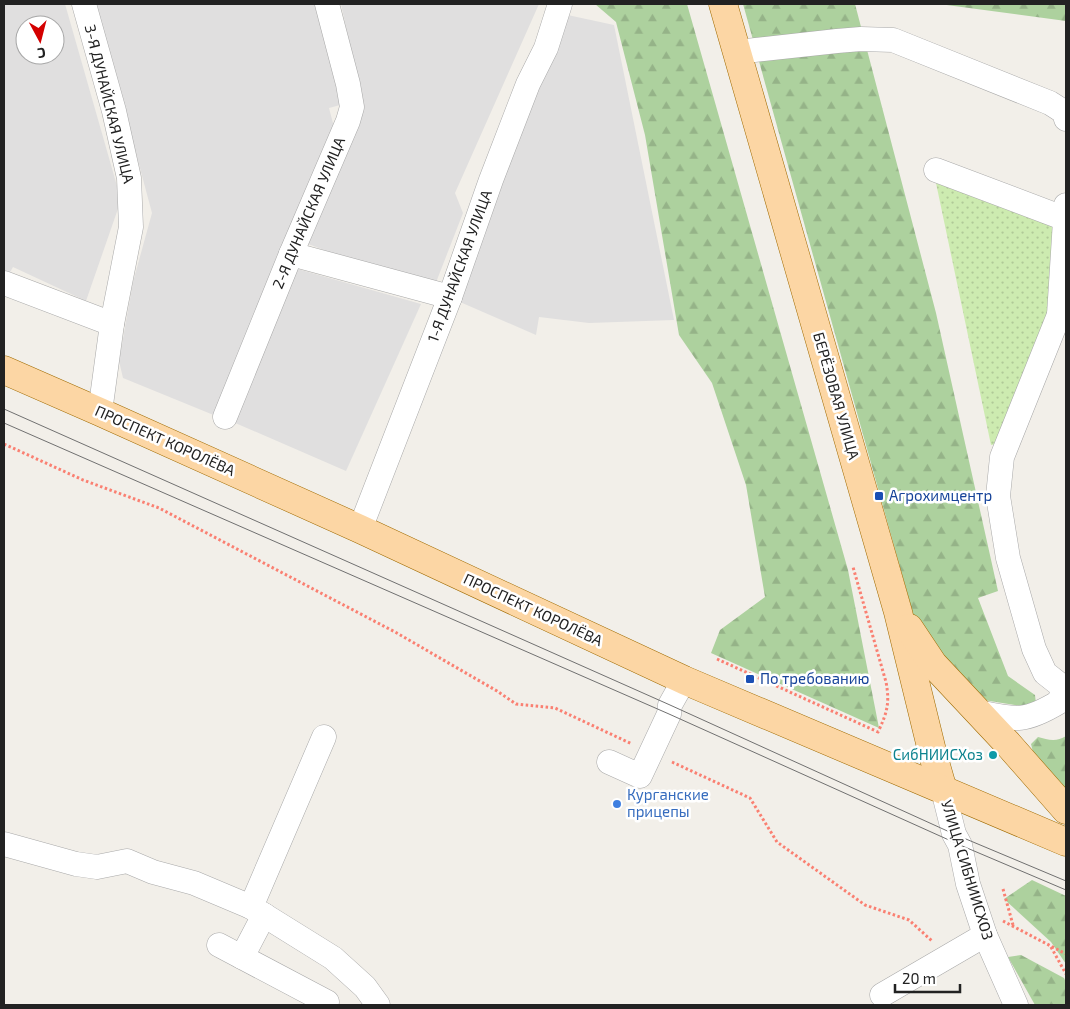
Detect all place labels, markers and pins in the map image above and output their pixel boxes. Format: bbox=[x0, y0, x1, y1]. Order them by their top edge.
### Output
place label: Агрохимцентр bbox=[889, 486, 992, 504]
marker: Агрохимцентр bbox=[873, 490, 885, 502]
place label: По требованию bbox=[760, 669, 869, 687]
marker: По требованию bbox=[744, 673, 756, 685]
place label: СибНИИСХоз bbox=[893, 745, 983, 763]
marker: СибНИИСХоз bbox=[987, 749, 999, 761]
place label: Курганские прицепы bbox=[627, 785, 709, 820]
marker: Курганские прицепы bbox=[611, 798, 623, 810]

